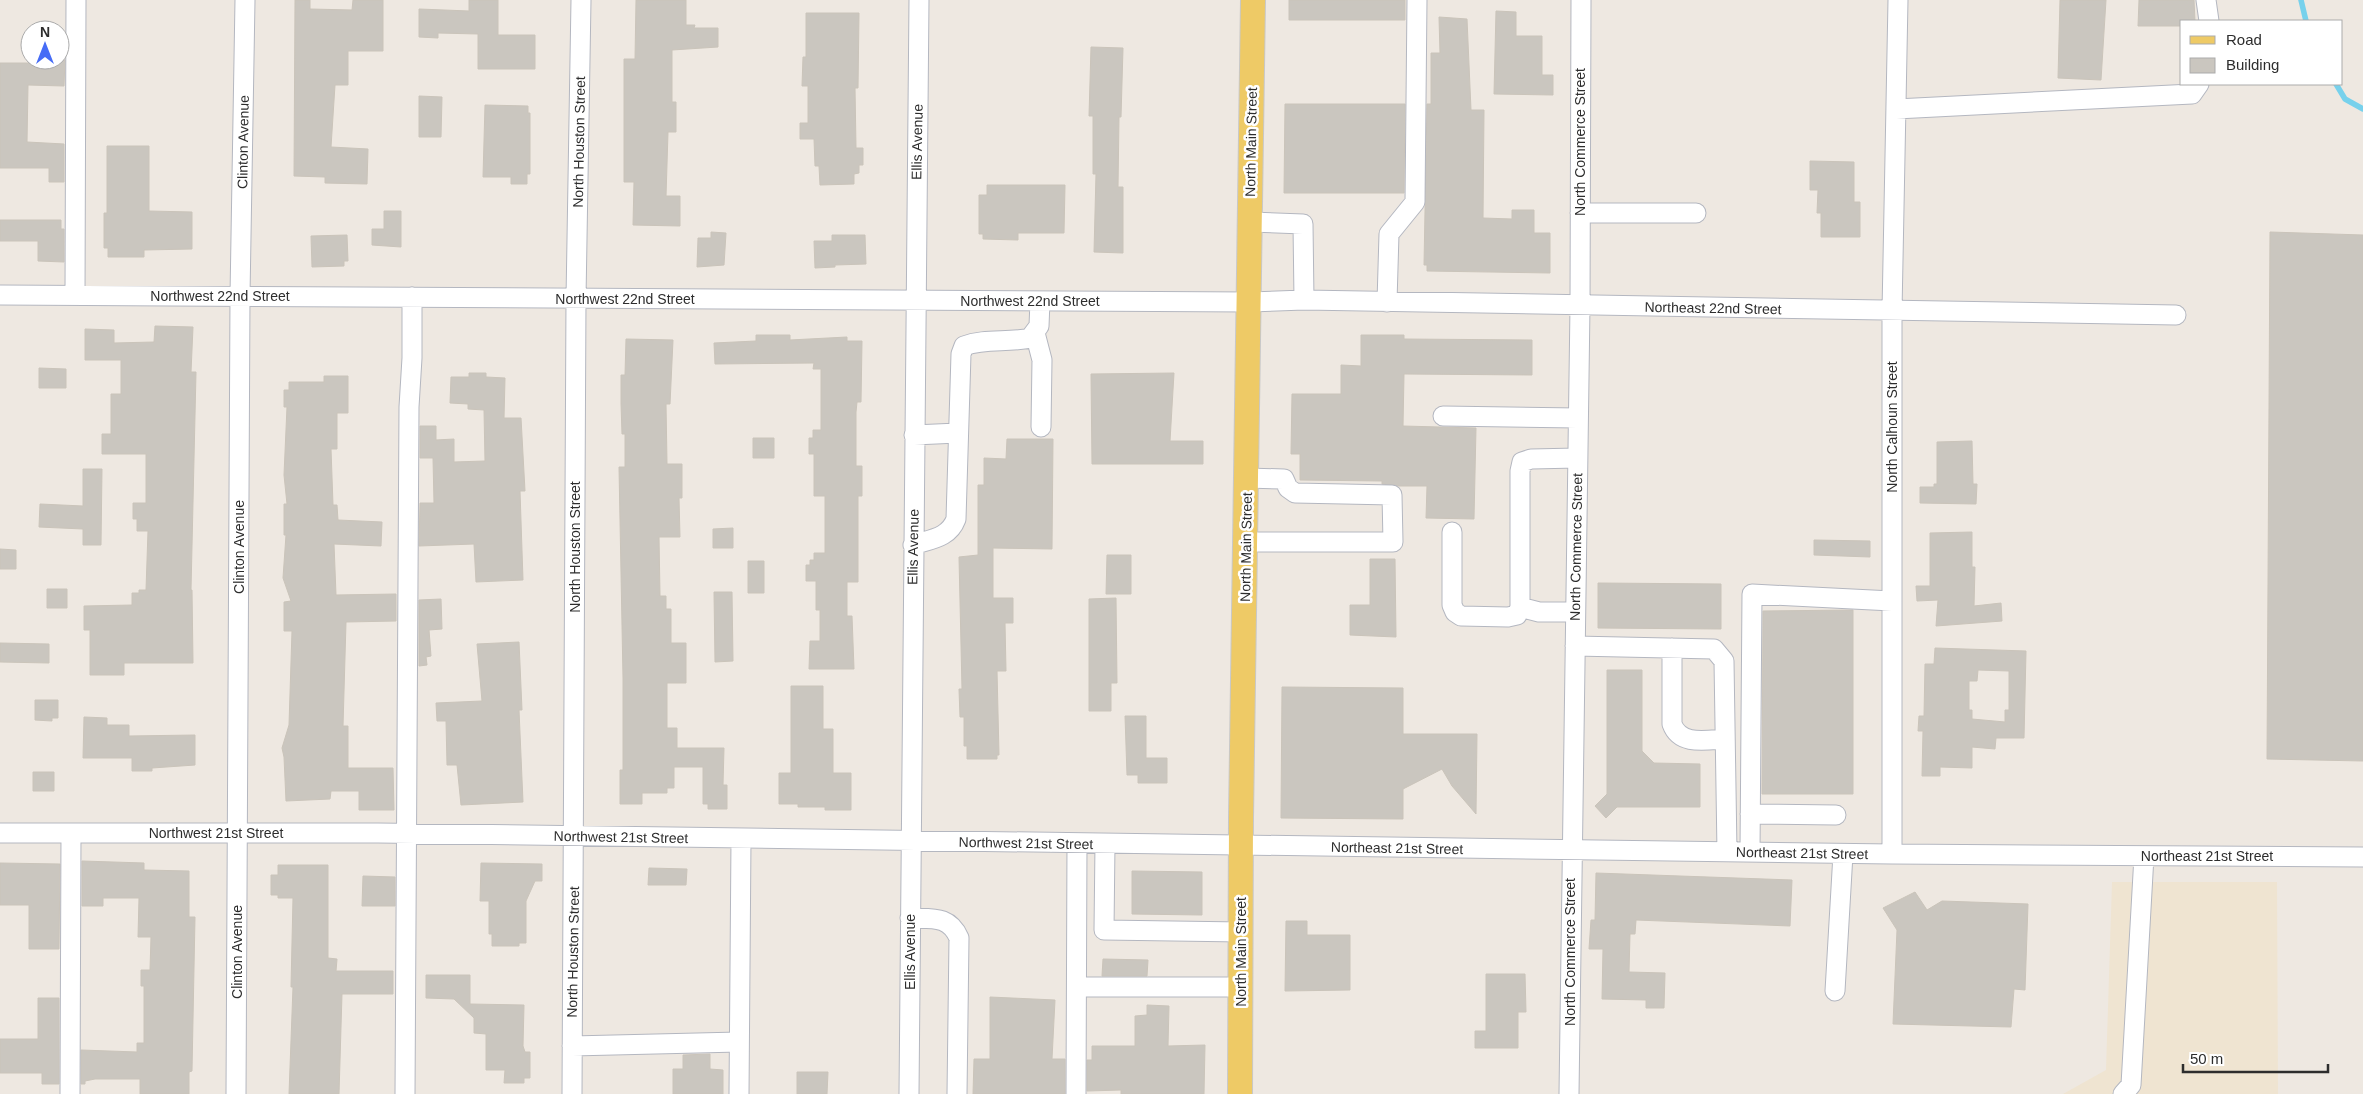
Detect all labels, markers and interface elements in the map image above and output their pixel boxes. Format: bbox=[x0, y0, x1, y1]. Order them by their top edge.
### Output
north arrow bbox=[20, 20, 70, 70]
legend bbox=[2180, 20, 2343, 85]
text: N bbox=[40, 24, 50, 40]
text: Road bbox=[2226, 31, 2262, 48]
text: Building bbox=[2226, 56, 2279, 73]
street label: North Commerce Street bbox=[1572, 68, 1588, 216]
street label: North Houston Street bbox=[570, 76, 588, 208]
street label: North Main Street bbox=[1242, 87, 1260, 197]
street label: Clinton Avenue bbox=[234, 95, 252, 189]
street label: Ellis Avenue bbox=[908, 104, 926, 180]
street label: Northwest 22nd Street bbox=[150, 288, 290, 304]
street label: Northwest 22nd Street bbox=[555, 291, 695, 307]
street label: Northwest 22nd Street bbox=[960, 293, 1100, 309]
street label: Northeast 22nd Street bbox=[1644, 299, 1782, 317]
street label: North Calhoun Street bbox=[1884, 361, 1900, 493]
street label: North Commerce Street bbox=[1567, 473, 1585, 621]
street label: North Houston Street bbox=[567, 481, 583, 613]
street label: North Main Street bbox=[1237, 492, 1255, 602]
street label: Clinton Avenue bbox=[231, 500, 247, 594]
street label: Ellis Avenue bbox=[904, 509, 922, 585]
street label: Northwest 21st Street bbox=[149, 825, 283, 841]
street label: Northwest 21st Street bbox=[554, 828, 689, 846]
street label: Northwest 21st Street bbox=[959, 834, 1094, 852]
street label: Northeast 21st Street bbox=[1331, 839, 1463, 857]
street label: Northeast 21st Street bbox=[1736, 844, 1868, 862]
street label: Northeast 21st Street bbox=[2141, 848, 2273, 864]
street label: North Commerce Street bbox=[1562, 878, 1578, 1026]
street label: North Houston Street bbox=[564, 886, 582, 1018]
street label: North Main Street bbox=[1233, 897, 1249, 1007]
street label: Clinton Avenue bbox=[229, 905, 245, 999]
street label: Ellis Avenue bbox=[902, 914, 918, 990]
scale bar bbox=[2183, 1042, 2328, 1074]
text: 50 m bbox=[2190, 1050, 2223, 1067]

